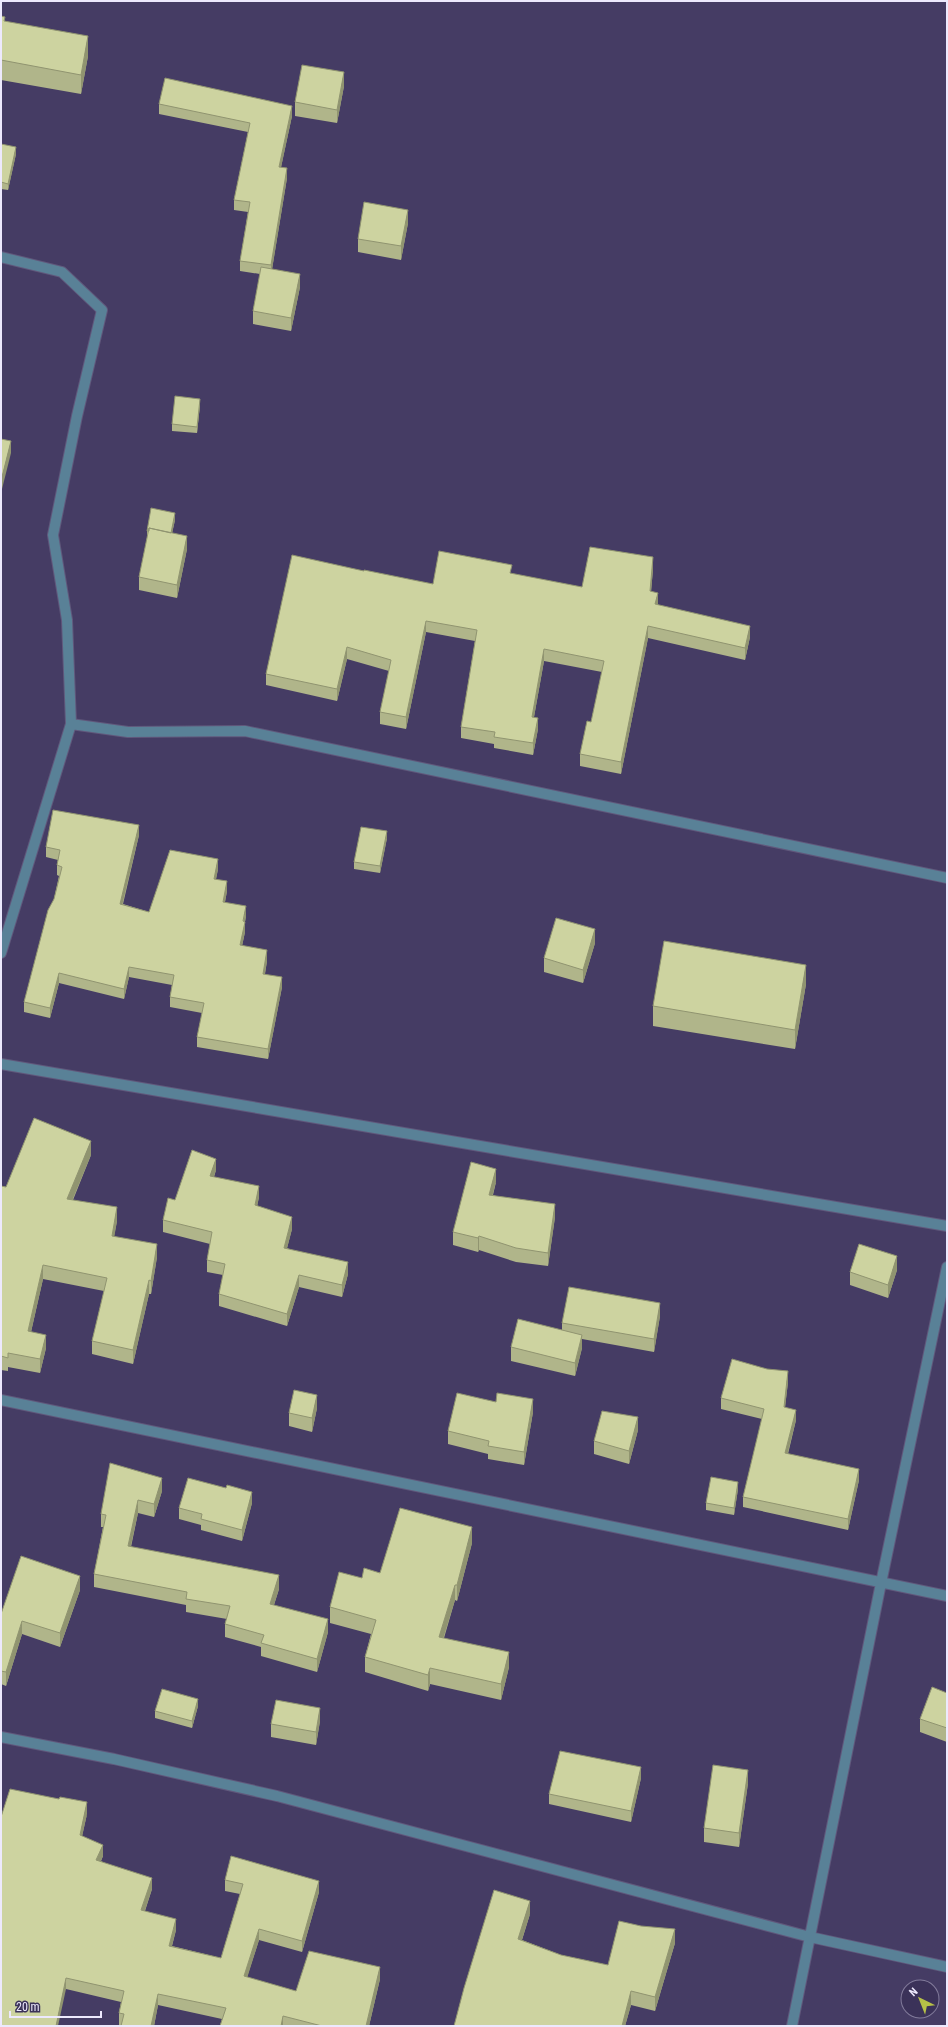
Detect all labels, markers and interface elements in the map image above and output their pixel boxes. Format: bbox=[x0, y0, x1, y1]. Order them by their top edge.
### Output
north arrow bbox=[900, 1979, 940, 2019]
text: N bbox=[907, 1985, 921, 1999]
scale bar bbox=[10, 1993, 101, 2019]
text: 20 m bbox=[16, 2000, 40, 2014]

